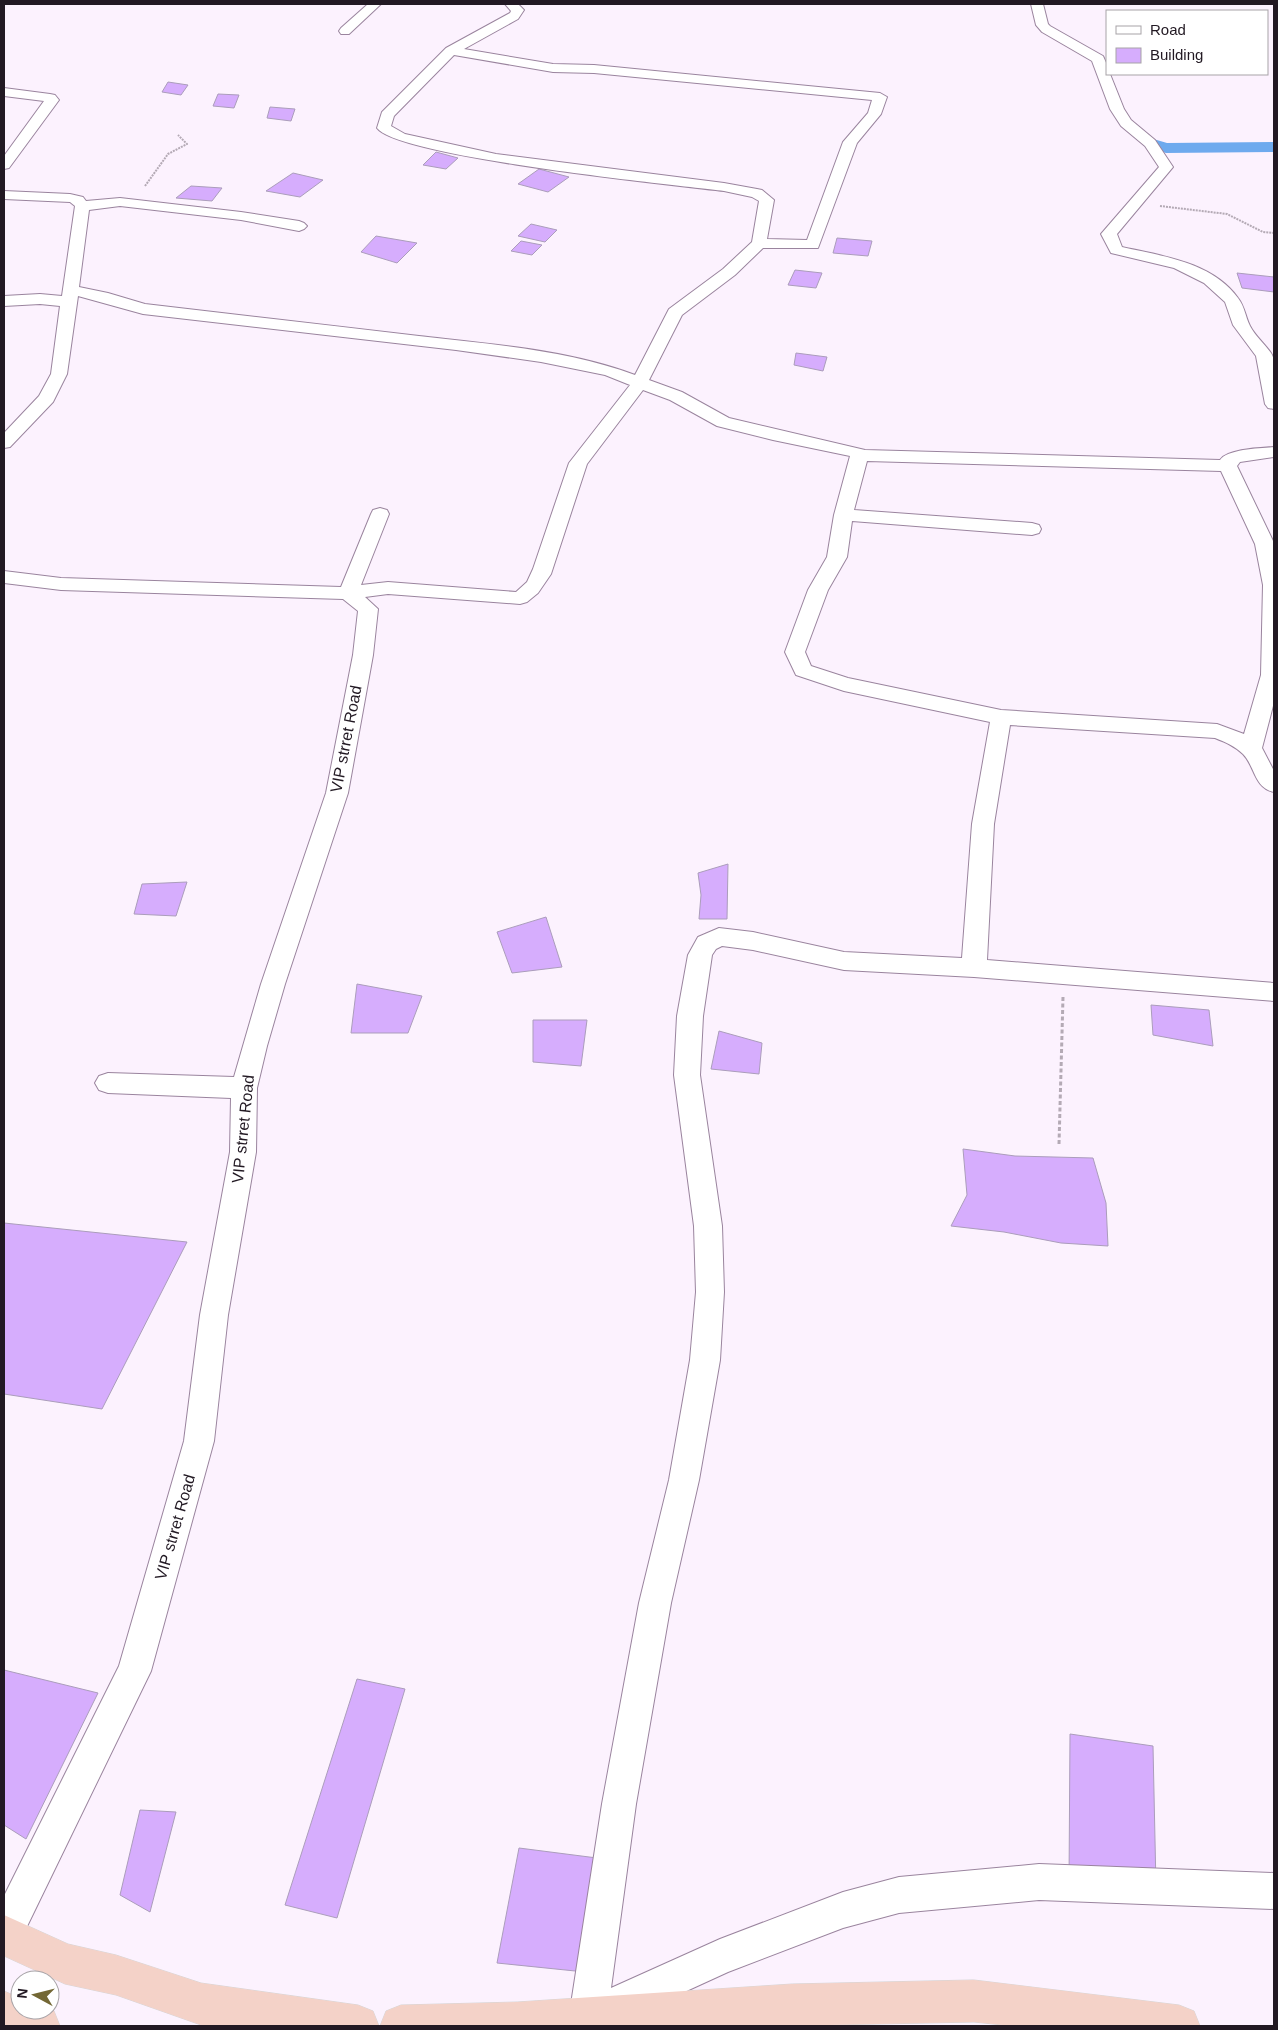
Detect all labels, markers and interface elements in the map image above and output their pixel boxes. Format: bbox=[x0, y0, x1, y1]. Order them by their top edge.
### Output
legend bbox=[1106, 10, 1268, 75]
text: Road bbox=[1150, 21, 1186, 38]
text: Building bbox=[1150, 46, 1203, 63]
street label: VIP strret Road bbox=[327, 684, 365, 794]
street label: VIP strret Road bbox=[229, 1074, 257, 1184]
street label: VIP strret Road bbox=[152, 1472, 198, 1582]
north arrow bbox=[10, 1970, 60, 2020]
text: N bbox=[14, 1987, 31, 1999]

